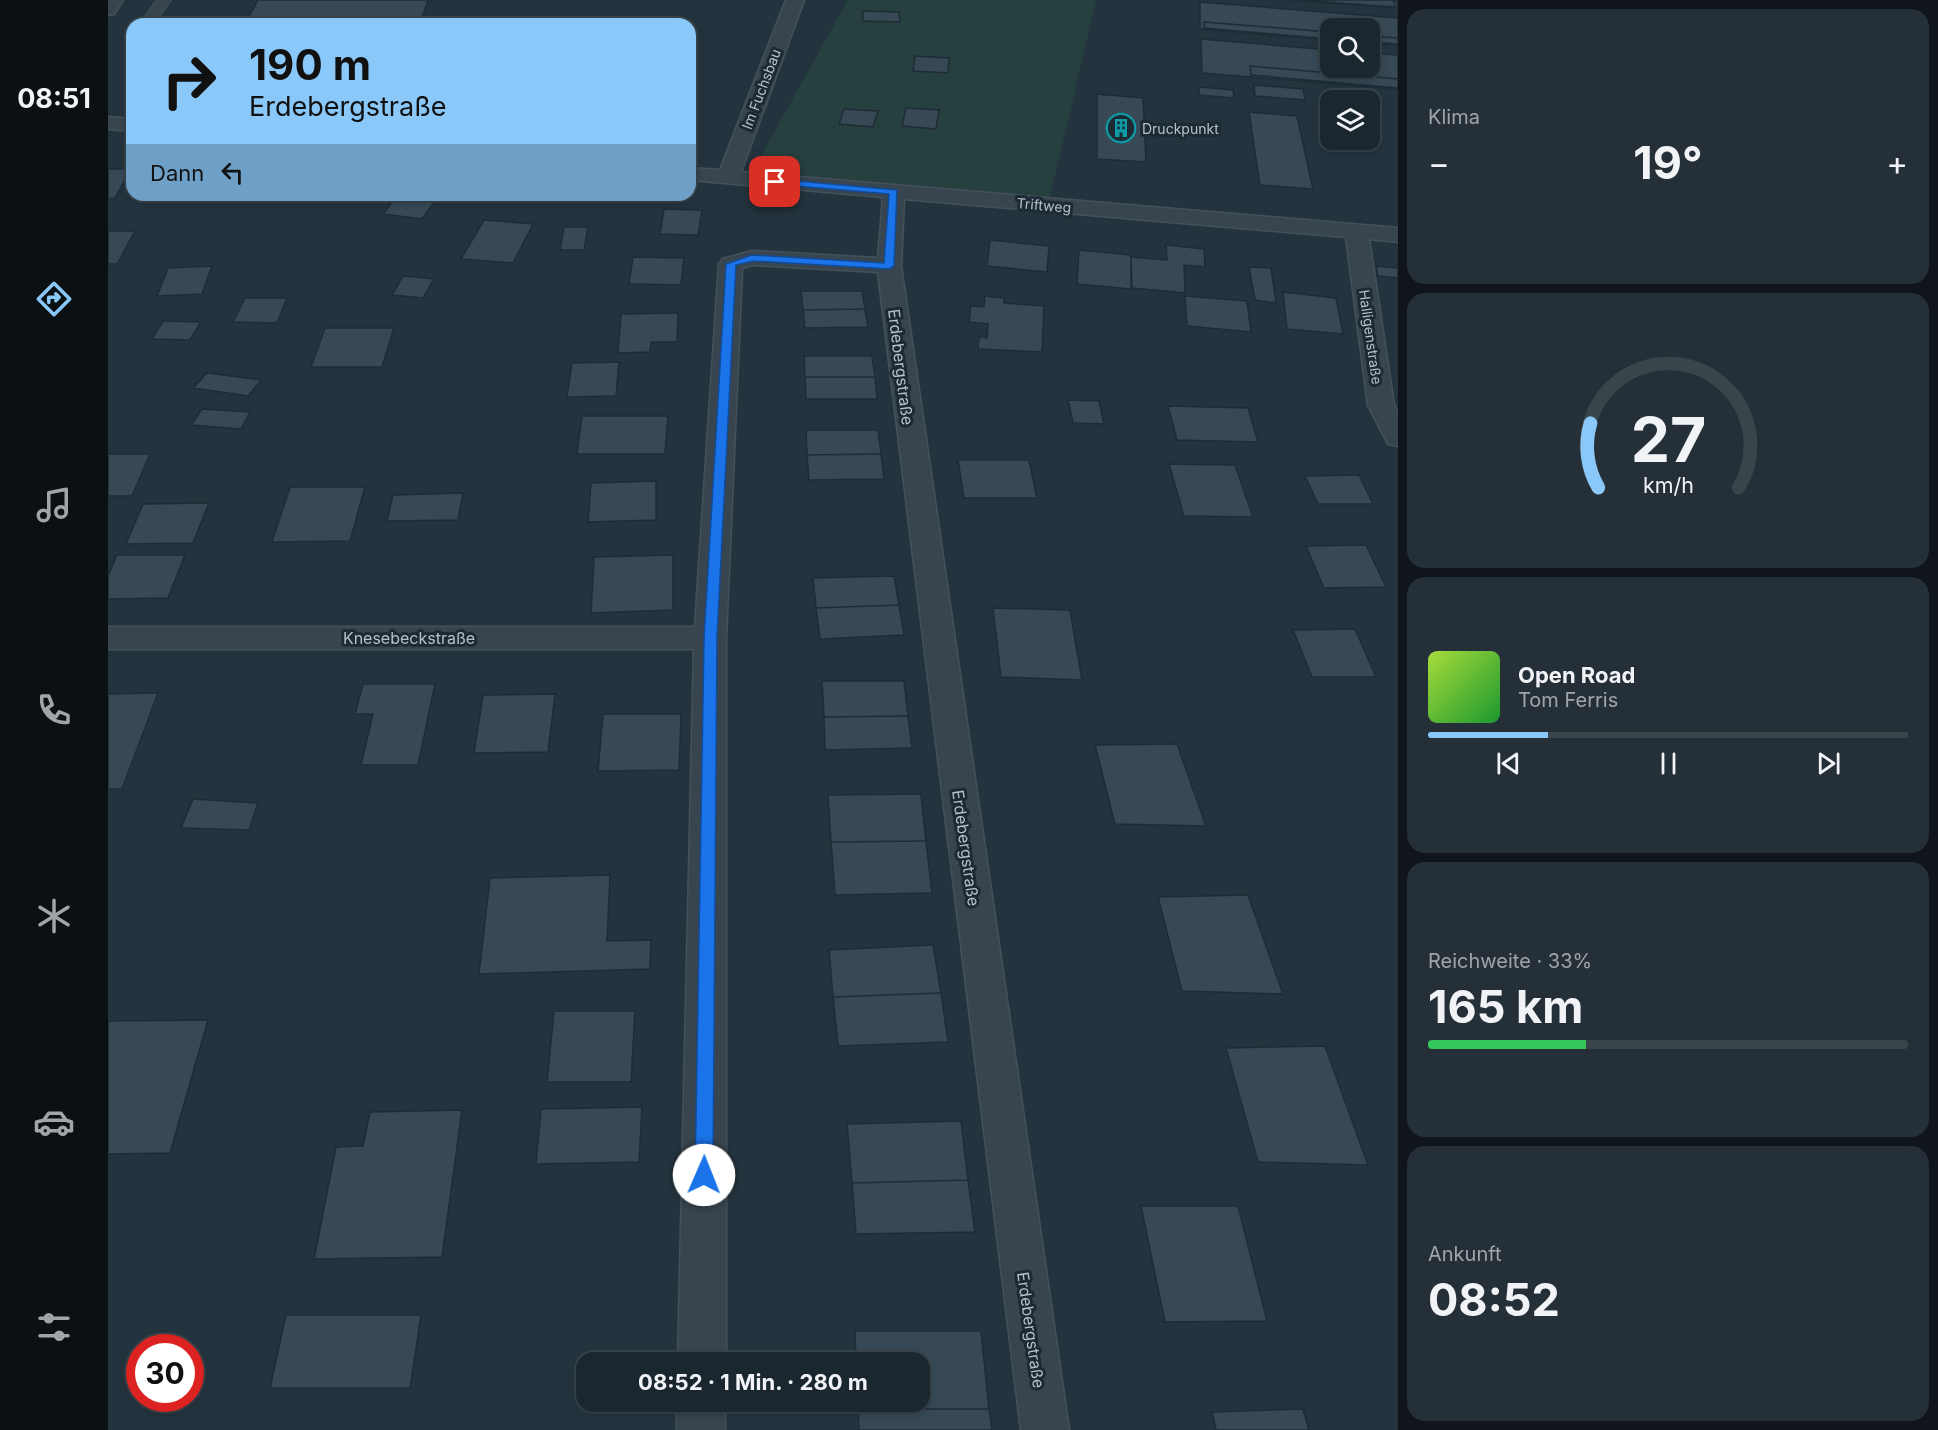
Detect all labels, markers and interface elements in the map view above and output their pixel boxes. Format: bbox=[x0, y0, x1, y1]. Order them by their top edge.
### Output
map controls bbox=[1320, 18, 1380, 150]
button: search bbox=[1320, 18, 1380, 78]
text: 190 m bbox=[249, 39, 371, 90]
icon: right bbox=[150, 42, 228, 120]
street label: Im Fuchsbau bbox=[738, 46, 784, 132]
text: 08:51 bbox=[17, 82, 91, 115]
text: Erdebergstraße bbox=[249, 90, 447, 123]
button: layers bbox=[1320, 90, 1380, 150]
text: Klima bbox=[1428, 105, 1480, 129]
building icon: Druckpunkt bbox=[1105, 112, 1137, 144]
place label: Druckpunkt bbox=[1142, 120, 1219, 137]
text: 19° bbox=[1633, 135, 1703, 190]
text: − bbox=[1428, 143, 1450, 183]
text: + bbox=[1886, 143, 1908, 183]
icon: left bbox=[216, 156, 249, 189]
pin bbox=[749, 156, 800, 207]
text: Dann bbox=[150, 160, 204, 186]
icon: arrive bbox=[758, 165, 791, 198]
street label: Triftweg bbox=[1016, 194, 1072, 216]
icon: directions bbox=[33, 278, 75, 320]
street label: Halligenstraße bbox=[1356, 289, 1386, 385]
street label: Erdebergstraße bbox=[884, 308, 918, 426]
text: 27 bbox=[1630, 402, 1706, 477]
text: km/h bbox=[1643, 472, 1693, 498]
icon: music bbox=[33, 484, 75, 526]
street label: Knesebeckstraße bbox=[343, 628, 475, 648]
text: Open Road bbox=[1518, 662, 1635, 688]
text: Tom Ferris bbox=[1518, 688, 1618, 712]
icon: phone bbox=[33, 689, 75, 731]
icon: previous bbox=[1492, 747, 1525, 780]
icon: pause bbox=[1652, 747, 1685, 780]
icon: next bbox=[1812, 747, 1845, 780]
street label: Erdebergstraße bbox=[948, 789, 984, 907]
icon: climate bbox=[33, 895, 75, 937]
text: Reichweite · 33% bbox=[1428, 949, 1592, 973]
text: 165 km bbox=[1428, 979, 1583, 1034]
icon: car bbox=[33, 1101, 75, 1143]
position arrow bbox=[672, 1143, 736, 1207]
text: Ankunft bbox=[1428, 1242, 1502, 1266]
street label: Erdebergstraße bbox=[1013, 1271, 1049, 1389]
text: 08:52 bbox=[1428, 1272, 1560, 1327]
icon: filters bbox=[33, 1306, 75, 1348]
speed limit sign: 30 bbox=[126, 1334, 204, 1412]
text: 08:52 · 1 Min. · 280 m bbox=[638, 1369, 868, 1395]

